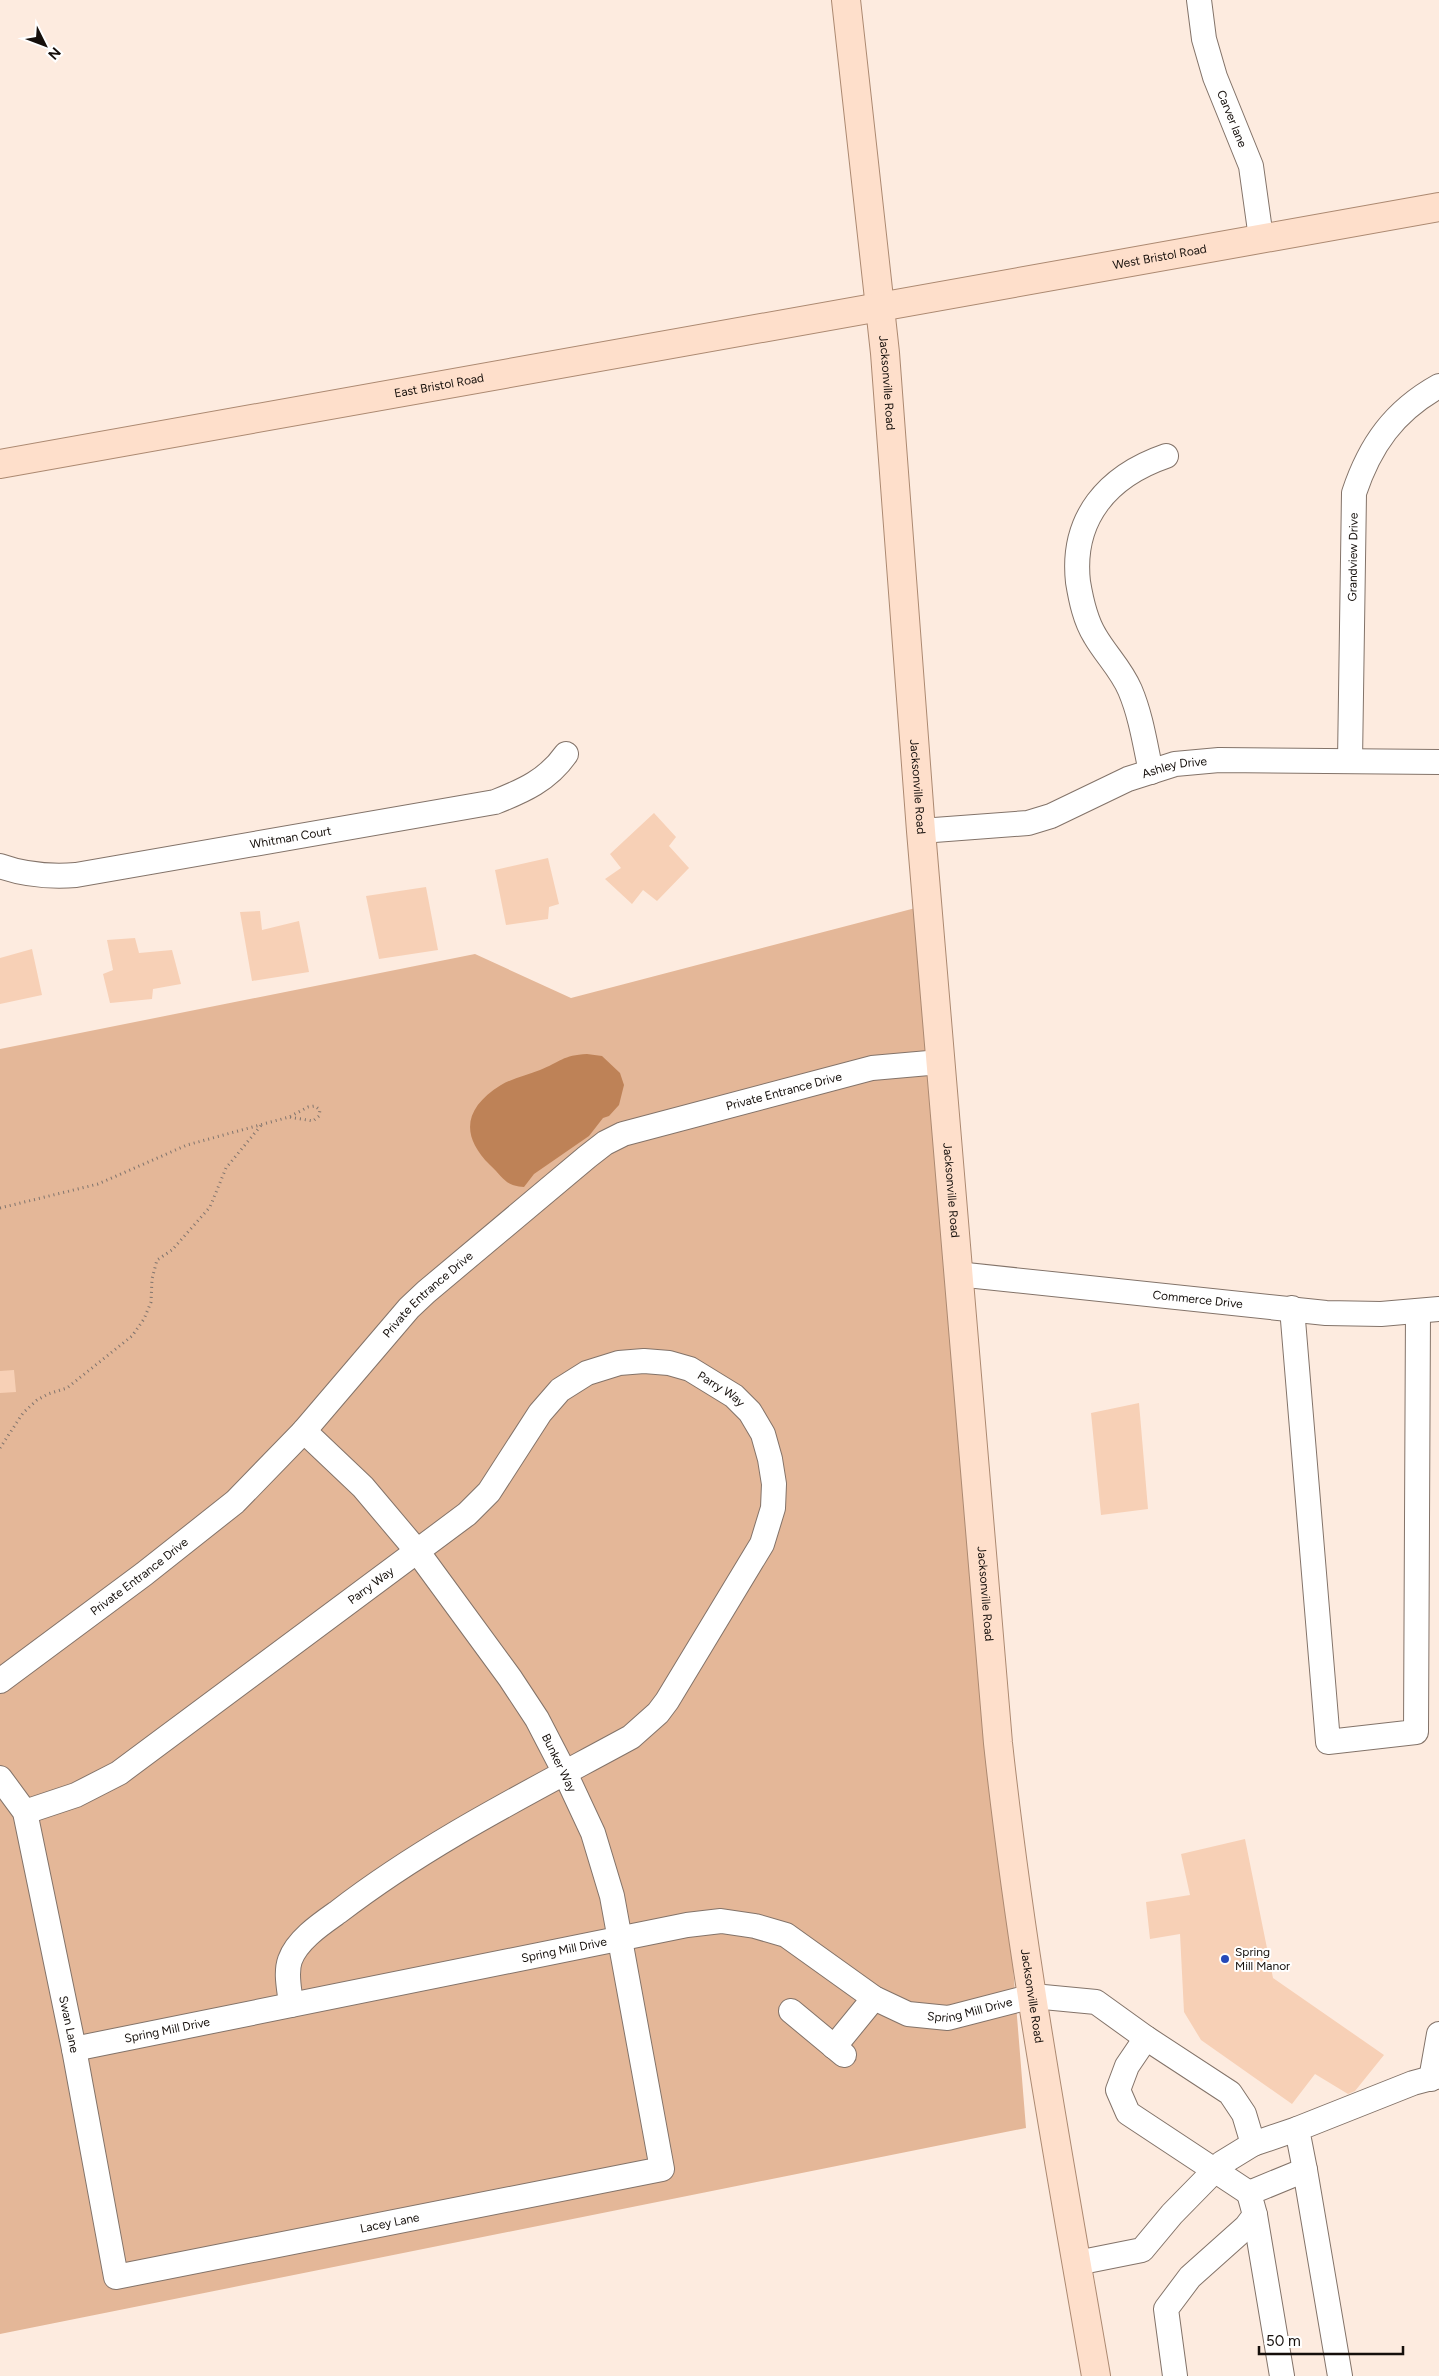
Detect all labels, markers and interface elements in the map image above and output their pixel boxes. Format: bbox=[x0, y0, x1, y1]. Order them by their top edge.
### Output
north arrow bbox=[20, 20, 70, 70]
text: N bbox=[44, 44, 64, 63]
street label: Carver lane bbox=[1214, 88, 1250, 150]
street label: West Bristol Road bbox=[1112, 242, 1208, 272]
street label: Jacksonville Road bbox=[876, 335, 898, 431]
street label: East Bristol Road bbox=[393, 371, 485, 400]
street label: Grandview Drive bbox=[1345, 512, 1361, 601]
street label: Jacksonville Road bbox=[907, 739, 928, 835]
street label: Ashley Drive bbox=[1140, 754, 1208, 781]
street label: Whitman Court bbox=[249, 824, 333, 852]
street label: Private Entrance Drive bbox=[725, 1069, 844, 1113]
street label: Jacksonville Road bbox=[940, 1142, 962, 1238]
street label: Private Entrance Drive bbox=[380, 1248, 476, 1340]
street label: Commerce Drive bbox=[1152, 1288, 1244, 1311]
street label: Parry Way bbox=[695, 1368, 748, 1410]
street label: Private Entrance Drive bbox=[88, 1535, 191, 1618]
street label: Jacksonville Road bbox=[974, 1546, 996, 1642]
street label: Parry Way bbox=[345, 1563, 397, 1607]
street label: Bunker Way bbox=[539, 1731, 579, 1795]
street label: Spring Mill Drive bbox=[520, 1934, 609, 1965]
place label: Spring Mill Manor bbox=[1235, 1945, 1290, 1973]
street label: Jacksonville Road bbox=[1018, 1948, 1046, 2044]
marker: Spring Mill Manor bbox=[1219, 1953, 1231, 1965]
street label: Swan Lane bbox=[56, 1994, 82, 2054]
street label: Spring Mill Drive bbox=[927, 1995, 1014, 2025]
street label: Spring Mill Drive bbox=[123, 2015, 212, 2046]
street label: Lacey Lane bbox=[359, 2210, 421, 2236]
scale bar bbox=[1259, 2324, 1403, 2356]
text: 50 m bbox=[1266, 2332, 1301, 2350]

